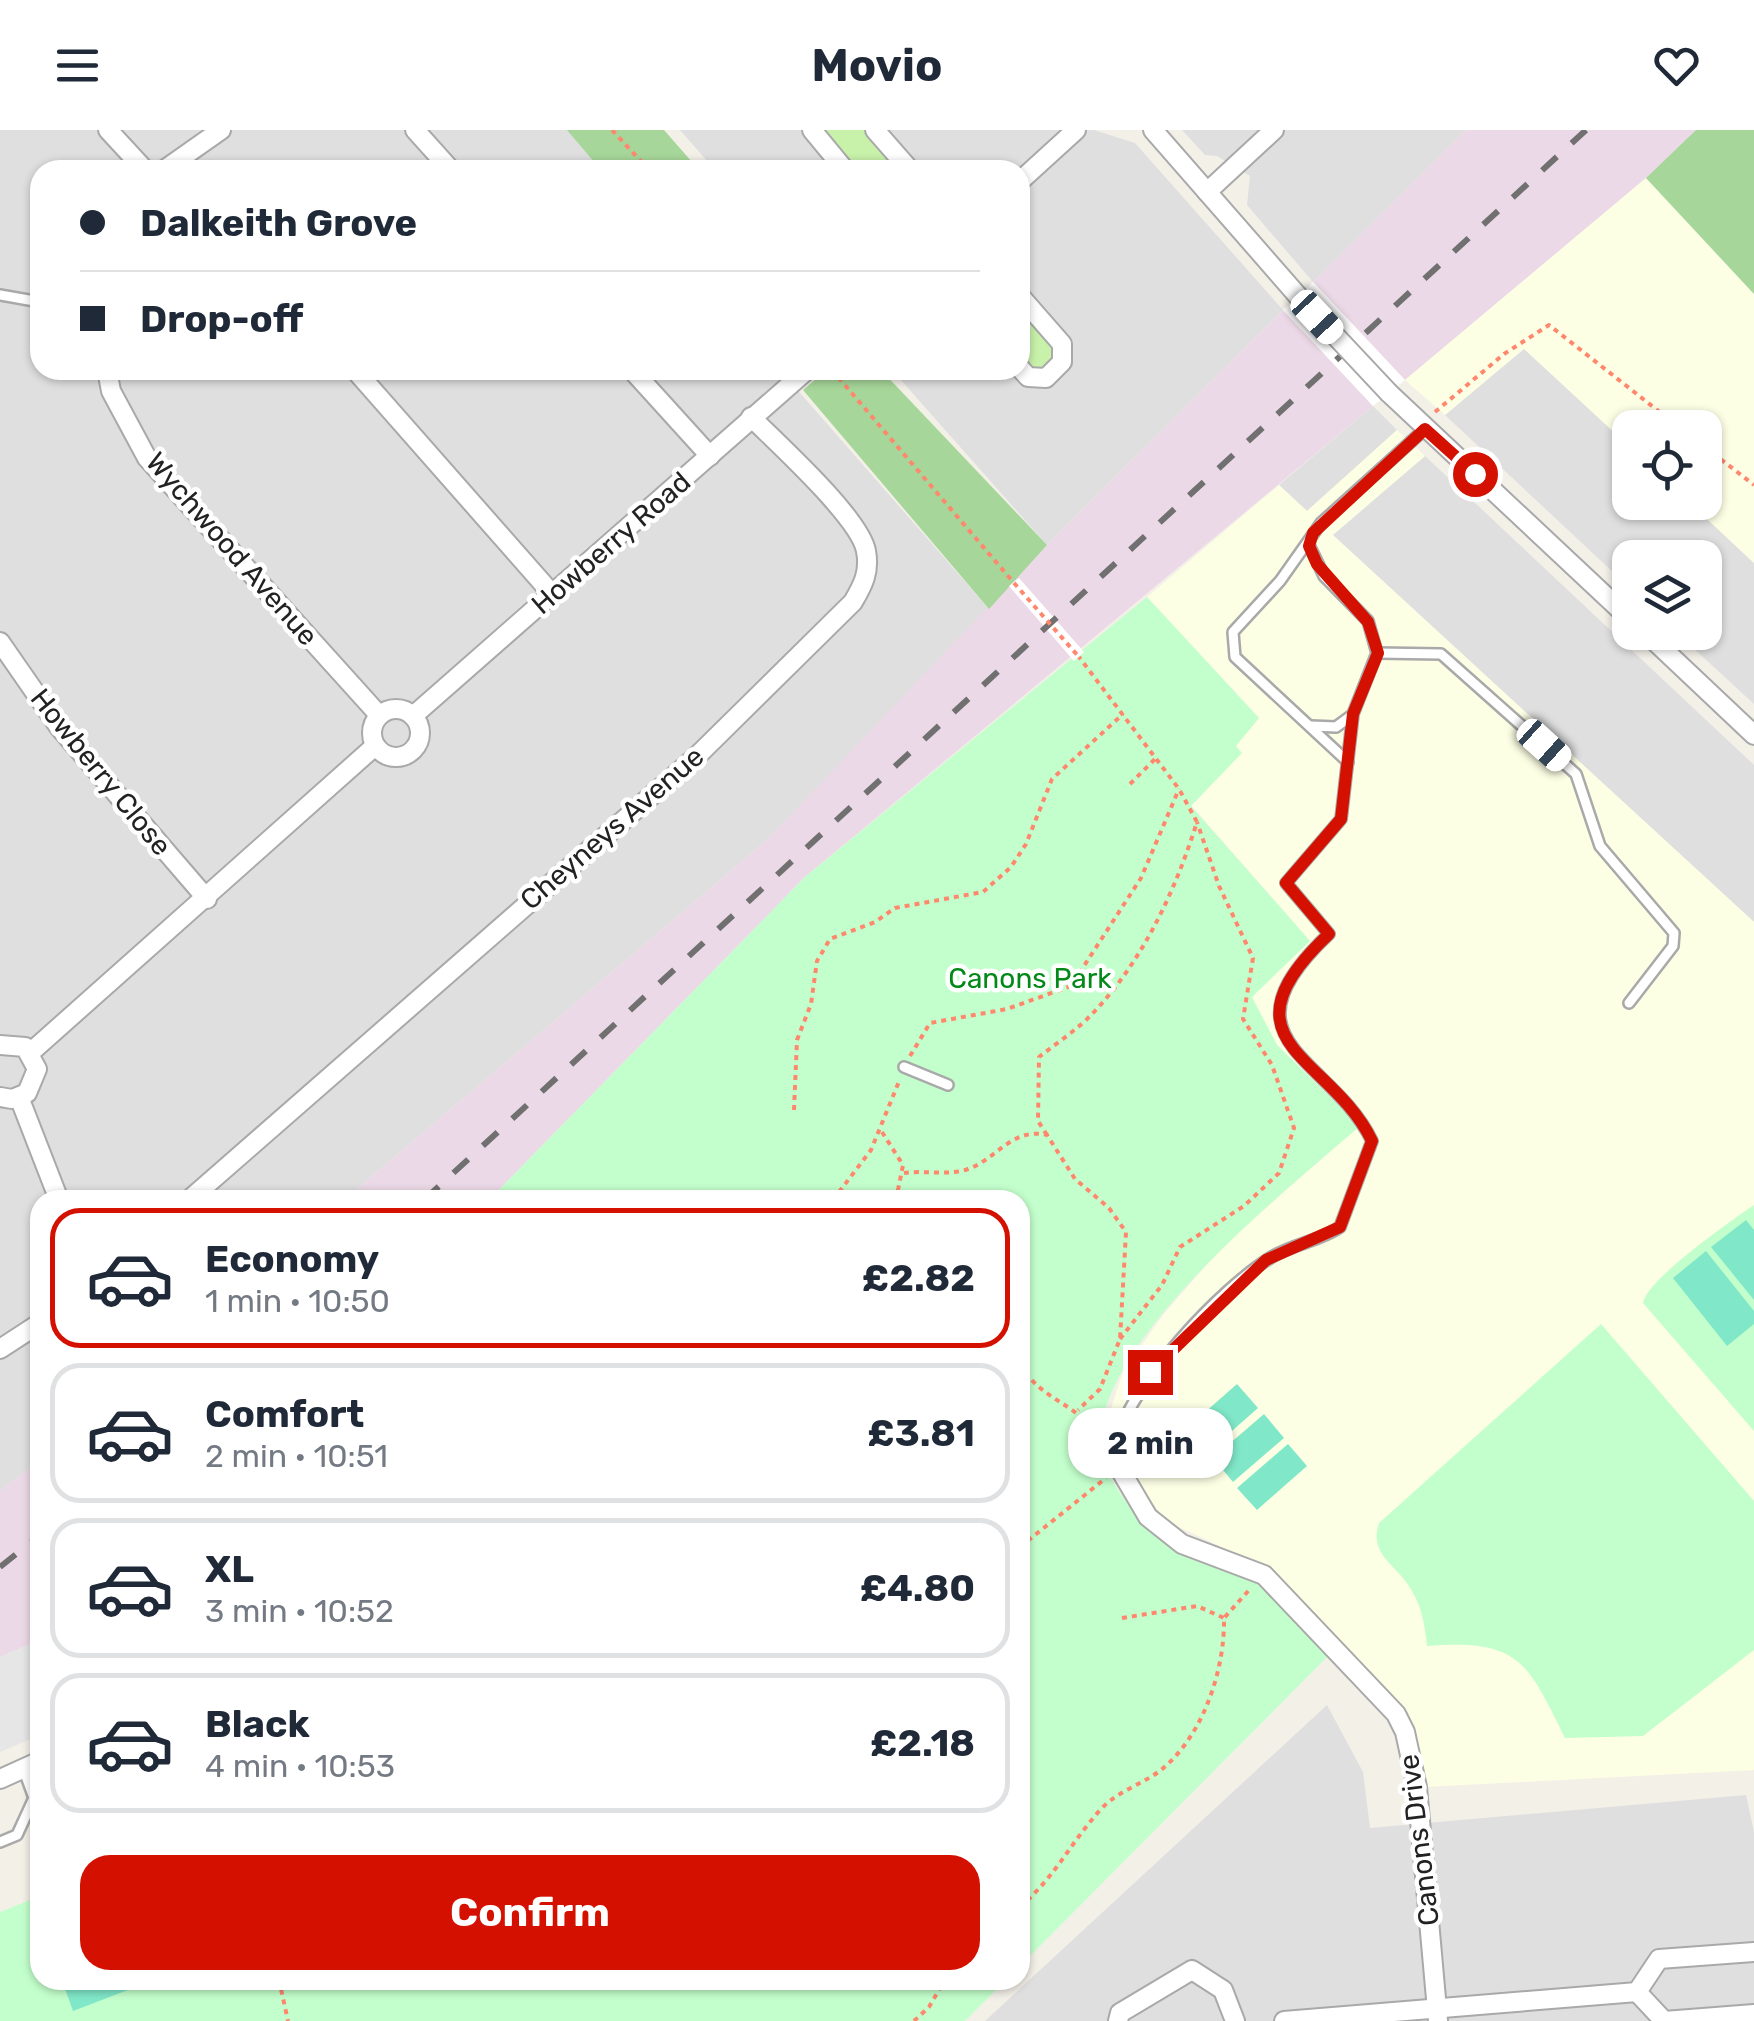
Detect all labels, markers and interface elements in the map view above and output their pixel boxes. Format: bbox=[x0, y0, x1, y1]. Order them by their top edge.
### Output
icon: menu bbox=[50, 38, 105, 93]
icon: heart bbox=[1649, 38, 1704, 93]
text: Movio bbox=[811, 39, 943, 92]
text: Dalkeith Grove bbox=[140, 200, 417, 246]
car bbox=[1286, 285, 1348, 349]
text: Drop-off bbox=[140, 296, 303, 342]
map controls bbox=[1612, 410, 1722, 650]
button: locate bbox=[1612, 410, 1722, 520]
street label: Wychwood Avenue bbox=[139, 446, 325, 652]
route start bbox=[1453, 452, 1498, 497]
street label: Howberry Road bbox=[525, 465, 697, 621]
button: layers bbox=[1612, 540, 1722, 650]
street label: Howberry Close bbox=[24, 682, 178, 862]
car bbox=[1512, 714, 1576, 776]
street label: Cheyneys Avenue bbox=[514, 739, 710, 917]
park label: Canons Park bbox=[948, 962, 1112, 995]
icon: car bbox=[85, 1233, 175, 1323]
text: Economy bbox=[205, 1236, 379, 1282]
text: £2.82 bbox=[862, 1255, 975, 1301]
text: 1 min · 10:50 bbox=[205, 1282, 390, 1320]
route end bbox=[1128, 1350, 1173, 1395]
icon: car bbox=[85, 1388, 175, 1478]
text: Comfort bbox=[205, 1391, 364, 1437]
callout: 2 min bbox=[1068, 1407, 1232, 1477]
text: £3.81 bbox=[867, 1410, 975, 1456]
text: 2 min bbox=[1107, 1424, 1194, 1462]
text: 2 min · 10:51 bbox=[205, 1437, 388, 1475]
icon: car bbox=[85, 1543, 175, 1633]
text: XL bbox=[205, 1546, 254, 1592]
text: £4.80 bbox=[860, 1565, 975, 1611]
text: 3 min · 10:52 bbox=[205, 1592, 394, 1630]
icon: car bbox=[85, 1698, 175, 1788]
text: Black bbox=[205, 1701, 310, 1747]
text: £2.18 bbox=[870, 1720, 975, 1766]
text: 4 min · 10:53 bbox=[205, 1747, 395, 1785]
street label: Canons Drive bbox=[1392, 1752, 1446, 1928]
button: Confirm bbox=[80, 1855, 980, 1970]

